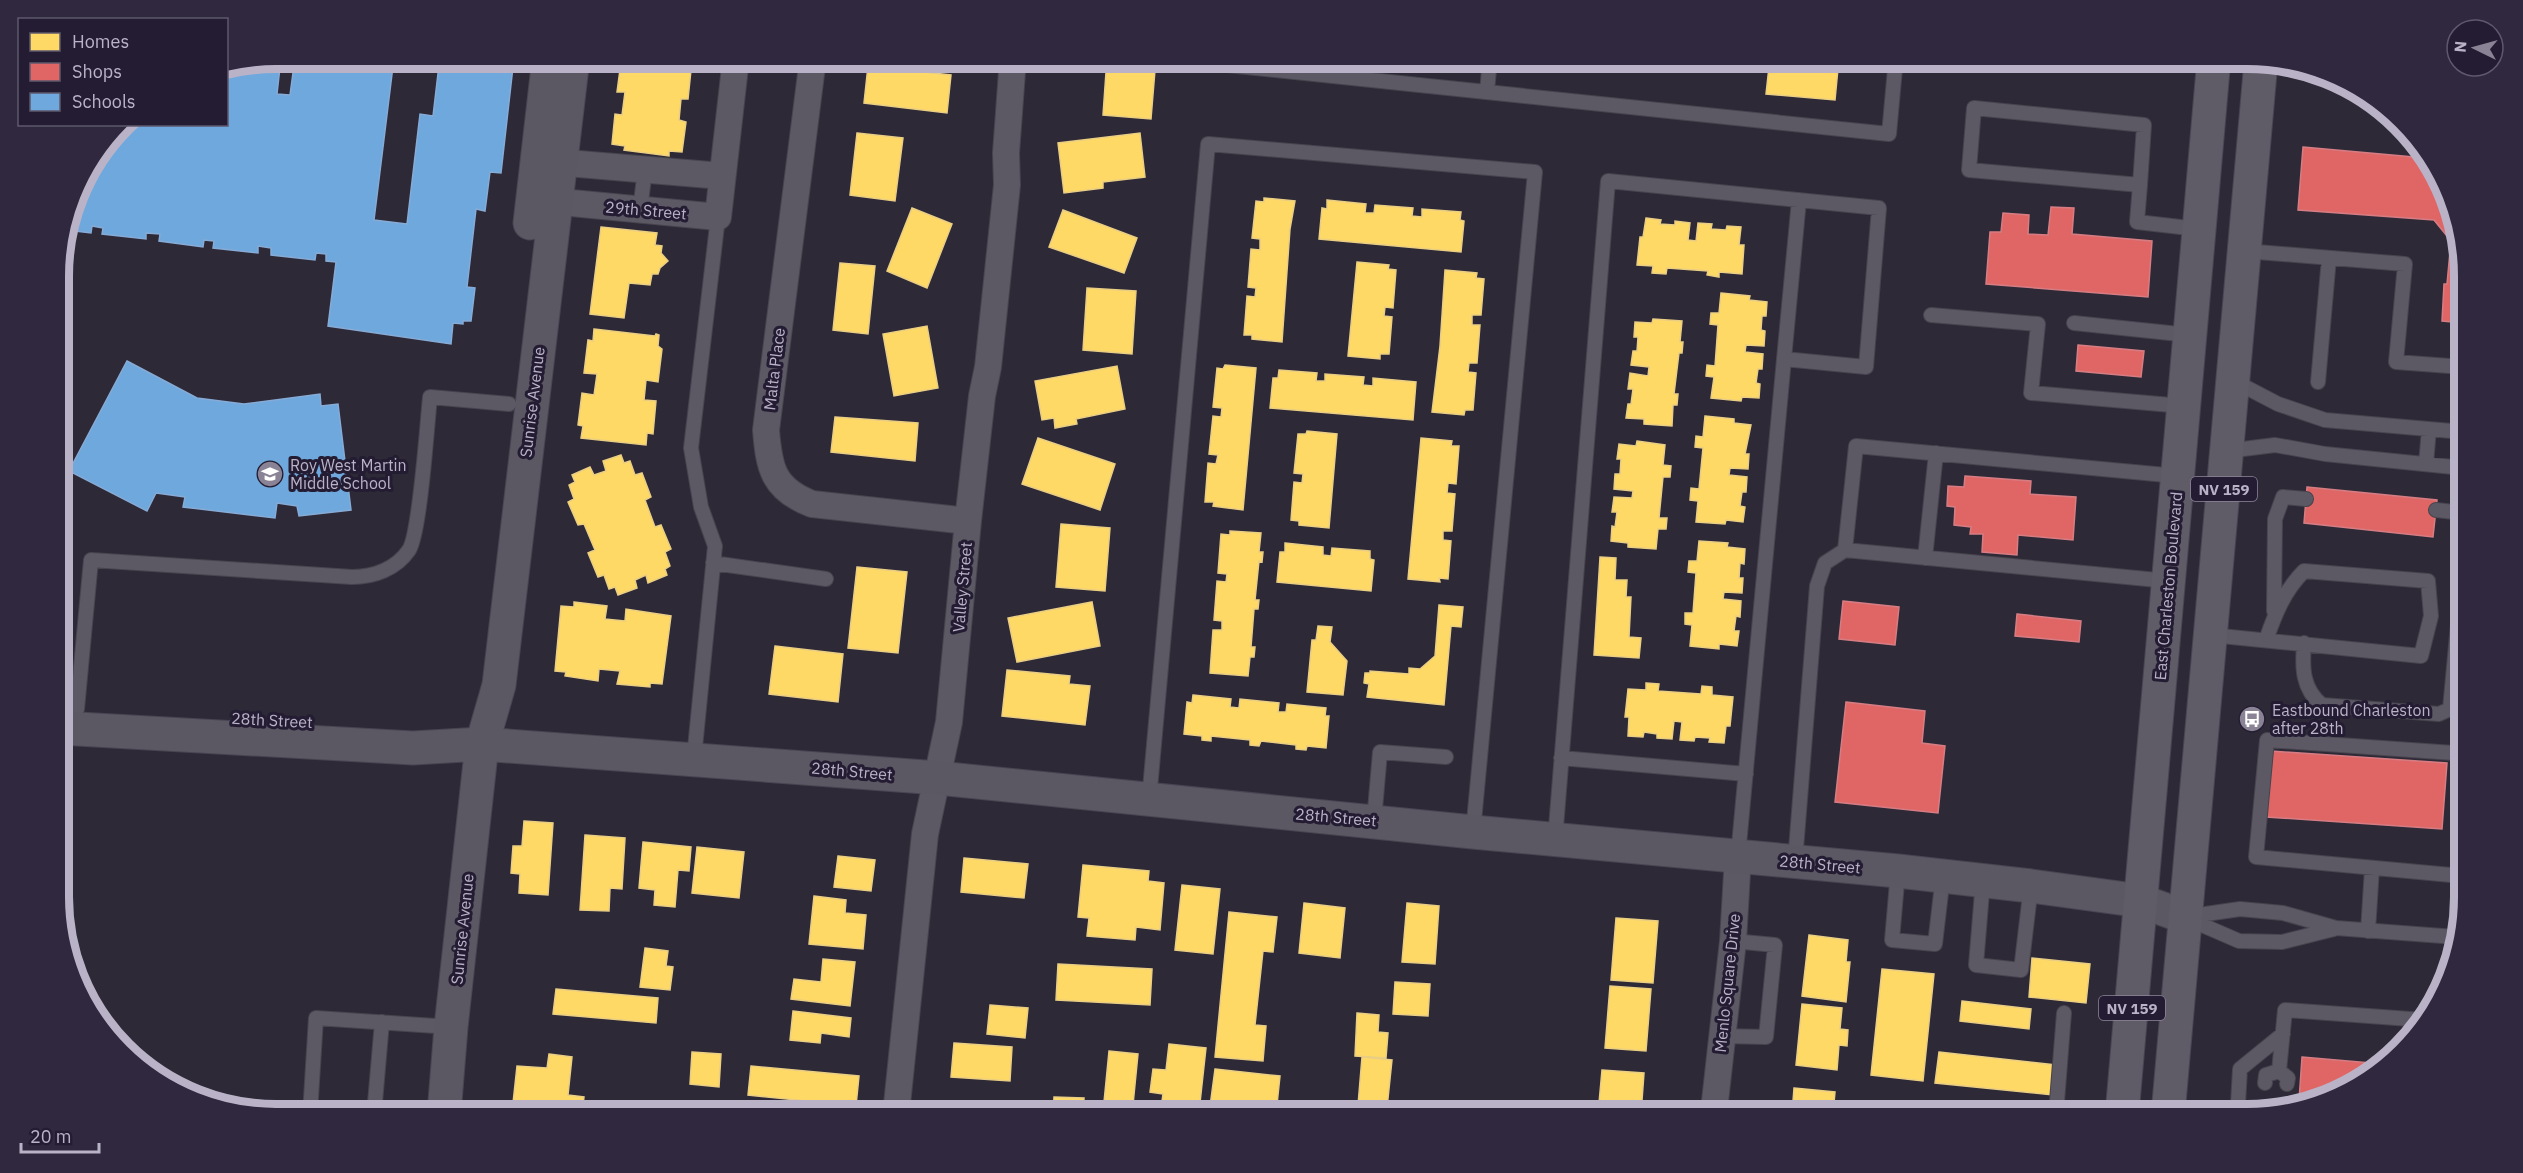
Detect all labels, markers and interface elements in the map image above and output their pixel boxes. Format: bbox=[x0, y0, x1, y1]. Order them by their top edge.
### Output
legend bbox=[18, 18, 228, 126]
north arrow bbox=[2445, 18, 2505, 78]
text: Homes bbox=[72, 30, 129, 53]
text: N bbox=[2450, 40, 2471, 53]
text: Shops bbox=[72, 60, 122, 83]
text: Schools bbox=[72, 90, 136, 113]
street label: 29th Street bbox=[604, 196, 688, 224]
street label: Malta Place bbox=[759, 326, 789, 411]
street label: Sunrise Avenue bbox=[515, 345, 549, 458]
place label: Roy West Martin Middle School bbox=[290, 455, 407, 493]
school or university icon: Roy West Martin Middle School bbox=[255, 459, 285, 489]
road number: NV 159 bbox=[2191, 477, 2257, 501]
street label: East Charleston Boulevard bbox=[2150, 491, 2186, 681]
street label: Valley Street bbox=[948, 541, 976, 633]
place label: Eastbound Charleston after 28th bbox=[2272, 700, 2431, 738]
bus stop icon: Eastbound Charleston after 28th bbox=[2237, 704, 2267, 734]
street label: 28th Street bbox=[231, 708, 313, 732]
street label: 28th Street bbox=[810, 757, 894, 785]
street label: 28th Street bbox=[1294, 803, 1378, 831]
street label: 28th Street bbox=[1778, 850, 1862, 878]
street label: Sunrise Avenue bbox=[446, 872, 478, 985]
street label: Menlo Square Drive bbox=[1710, 912, 1744, 1053]
road number: NV 159 bbox=[2099, 996, 2165, 1020]
scale bar bbox=[21, 1116, 99, 1154]
text: 20 m bbox=[30, 1125, 72, 1148]

